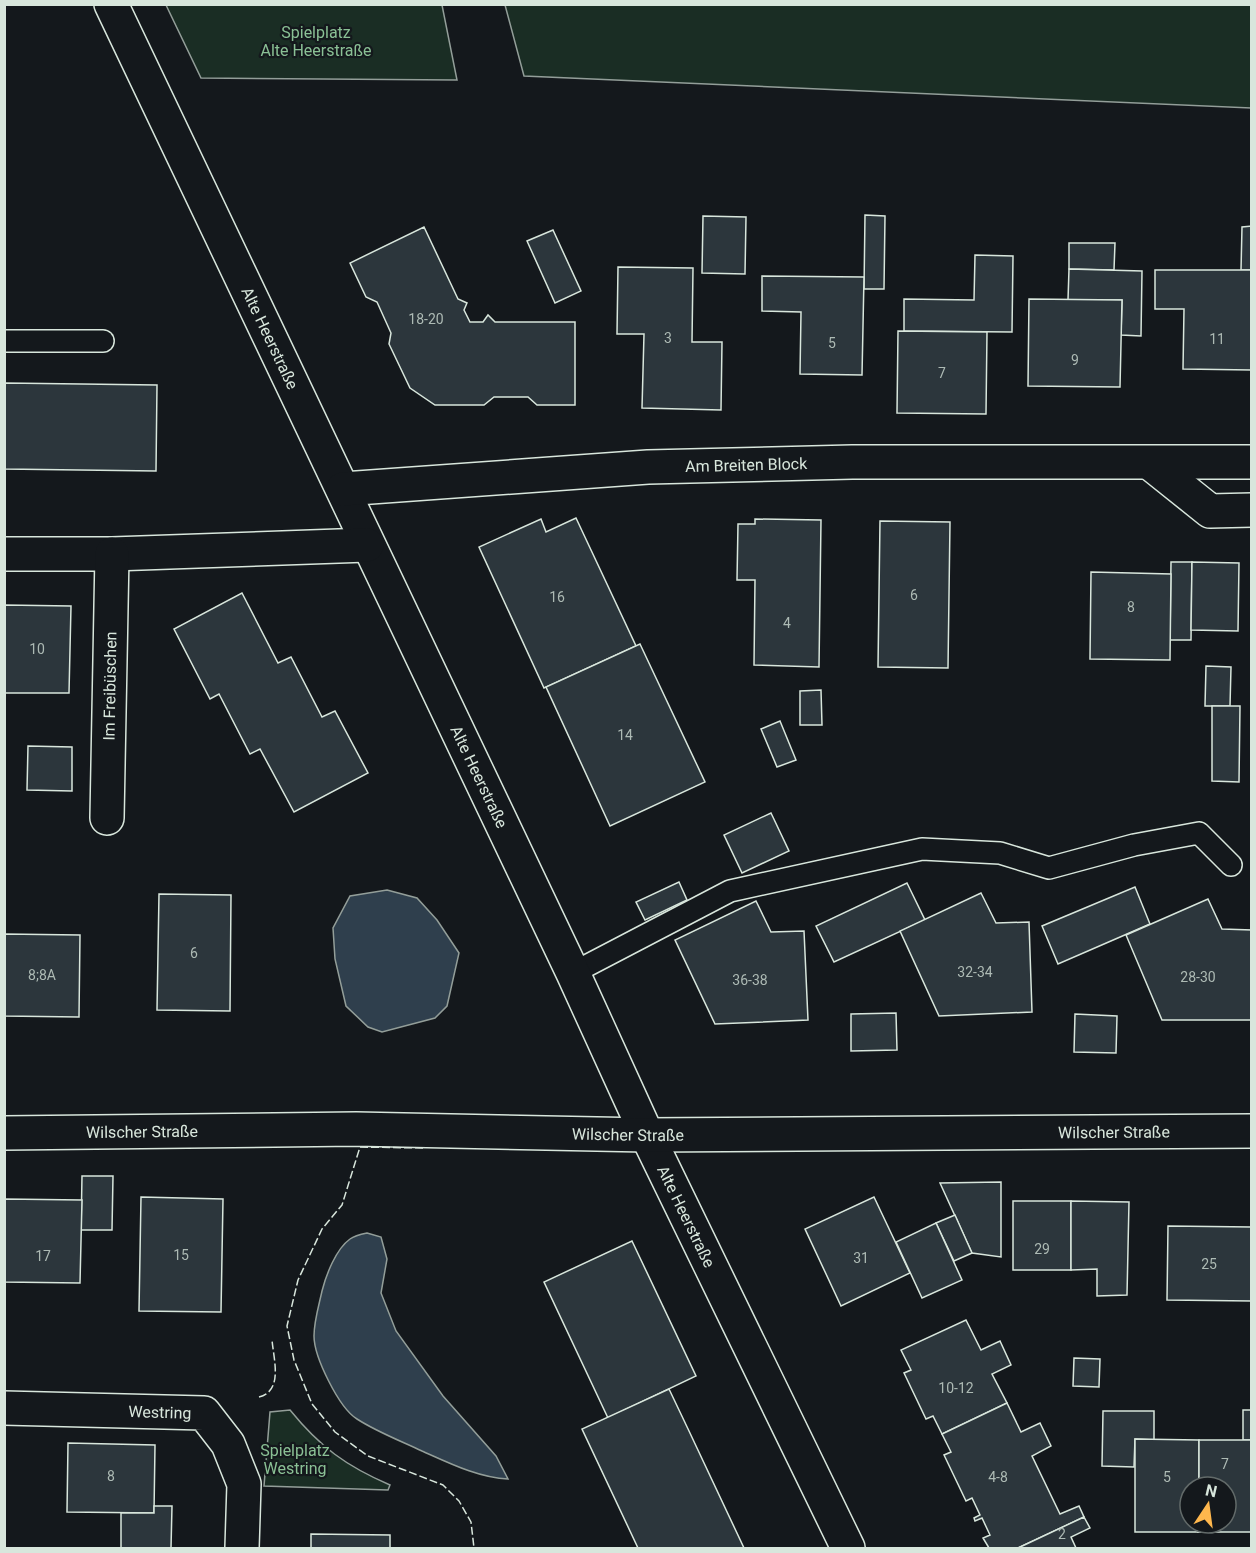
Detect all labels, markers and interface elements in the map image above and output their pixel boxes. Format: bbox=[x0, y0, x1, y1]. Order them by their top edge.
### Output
park label: Spielplatz Alte Heerstraße bbox=[260, 23, 372, 60]
street label: Alte Heerstraße bbox=[237, 284, 302, 392]
house number: 18-20 bbox=[408, 311, 444, 327]
house number: 3 bbox=[664, 330, 672, 346]
house number: 11 bbox=[1209, 331, 1225, 347]
house number: 5 bbox=[828, 335, 836, 351]
house number: 9 bbox=[1071, 352, 1079, 368]
house number: 7 bbox=[938, 365, 946, 381]
street label: Am Breiten Block bbox=[685, 454, 808, 476]
house number: 6 bbox=[910, 587, 918, 603]
house number: 16 bbox=[549, 589, 565, 605]
house number: 8 bbox=[1127, 599, 1135, 615]
house number: 4 bbox=[783, 615, 791, 631]
street label: Im Freibüschen bbox=[99, 631, 121, 741]
house number: 10 bbox=[29, 641, 45, 657]
street label: Alte Heerstraße bbox=[446, 723, 511, 831]
house number: 14 bbox=[617, 727, 633, 743]
house number: 6 bbox=[190, 945, 198, 961]
house number: 32-34 bbox=[957, 964, 993, 980]
house number: 8;8A bbox=[28, 967, 56, 983]
house number: 28-30 bbox=[1180, 969, 1216, 985]
house number: 36-38 bbox=[732, 972, 768, 988]
street label: Wilscher Straße bbox=[86, 1122, 198, 1142]
street label: Wilscher Straße bbox=[1058, 1123, 1170, 1142]
street label: Wilscher Straße bbox=[572, 1124, 684, 1145]
street label: Alte Heerstraße bbox=[653, 1162, 719, 1271]
house number: 29 bbox=[1034, 1241, 1050, 1257]
house number: 15 bbox=[173, 1247, 189, 1263]
house number: 17 bbox=[35, 1248, 51, 1264]
house number: 31 bbox=[853, 1250, 869, 1266]
house number: 25 bbox=[1201, 1256, 1217, 1272]
house number: 10-12 bbox=[938, 1380, 974, 1396]
street label: Westring bbox=[128, 1402, 192, 1423]
park label: Spielplatz Westring bbox=[260, 1441, 330, 1478]
house number: 7 bbox=[1221, 1456, 1229, 1472]
house number: 8 bbox=[107, 1468, 115, 1484]
house number: 4-8 bbox=[988, 1469, 1008, 1485]
house number: 5 bbox=[1163, 1469, 1171, 1485]
north arrow bbox=[1178, 1475, 1238, 1535]
text: N bbox=[1204, 1480, 1219, 1501]
house number: 2 bbox=[1058, 1526, 1066, 1542]

